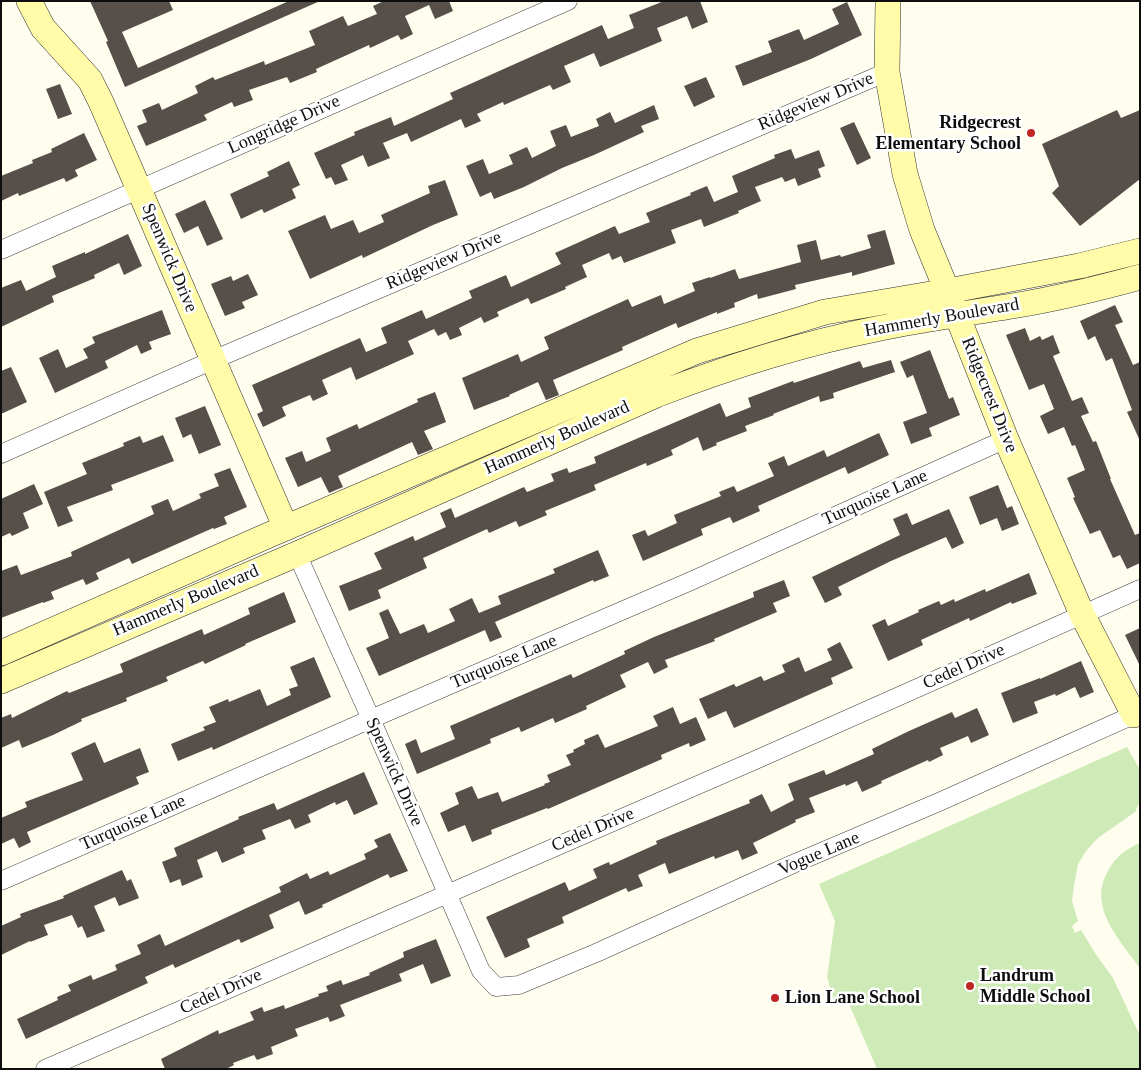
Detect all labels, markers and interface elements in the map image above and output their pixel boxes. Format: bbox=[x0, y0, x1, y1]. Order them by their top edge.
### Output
street label: Ridgeview Drive bbox=[755, 68, 877, 136]
street label: Longridge Drive bbox=[225, 91, 343, 159]
place label: Ridgecrest Elementary School bbox=[876, 112, 1021, 154]
marker: Ridgecrest Elementary School bbox=[1025, 127, 1037, 139]
street label: Spenwick Drive bbox=[136, 200, 202, 316]
street label: Ridgeview Drive bbox=[383, 227, 505, 295]
street label: Hammerly Boulevard bbox=[863, 294, 1021, 342]
street label: Ridgecrest Drive bbox=[956, 334, 1022, 456]
street label: Hammerly Boulevard bbox=[481, 396, 633, 480]
street label: Turquoise Lane bbox=[819, 465, 931, 531]
street label: Hammerly Boulevard bbox=[110, 560, 262, 642]
street label: Turquoise Lane bbox=[448, 630, 560, 694]
street label: Cedel Drive bbox=[920, 639, 1008, 695]
street label: Spenwick Drive bbox=[360, 714, 428, 830]
street label: Turquoise Lane bbox=[77, 790, 189, 856]
street label: Cedel Drive bbox=[549, 803, 637, 857]
street label: Vogue Lane bbox=[775, 827, 863, 881]
street label: Cedel Drive bbox=[177, 964, 265, 1020]
place label: Landrum Middle School bbox=[980, 965, 1091, 1008]
marker: Landrum Middle School bbox=[964, 980, 976, 992]
place label: Lion Lane School bbox=[785, 987, 920, 1009]
marker: Lion Lane School bbox=[769, 992, 781, 1004]

